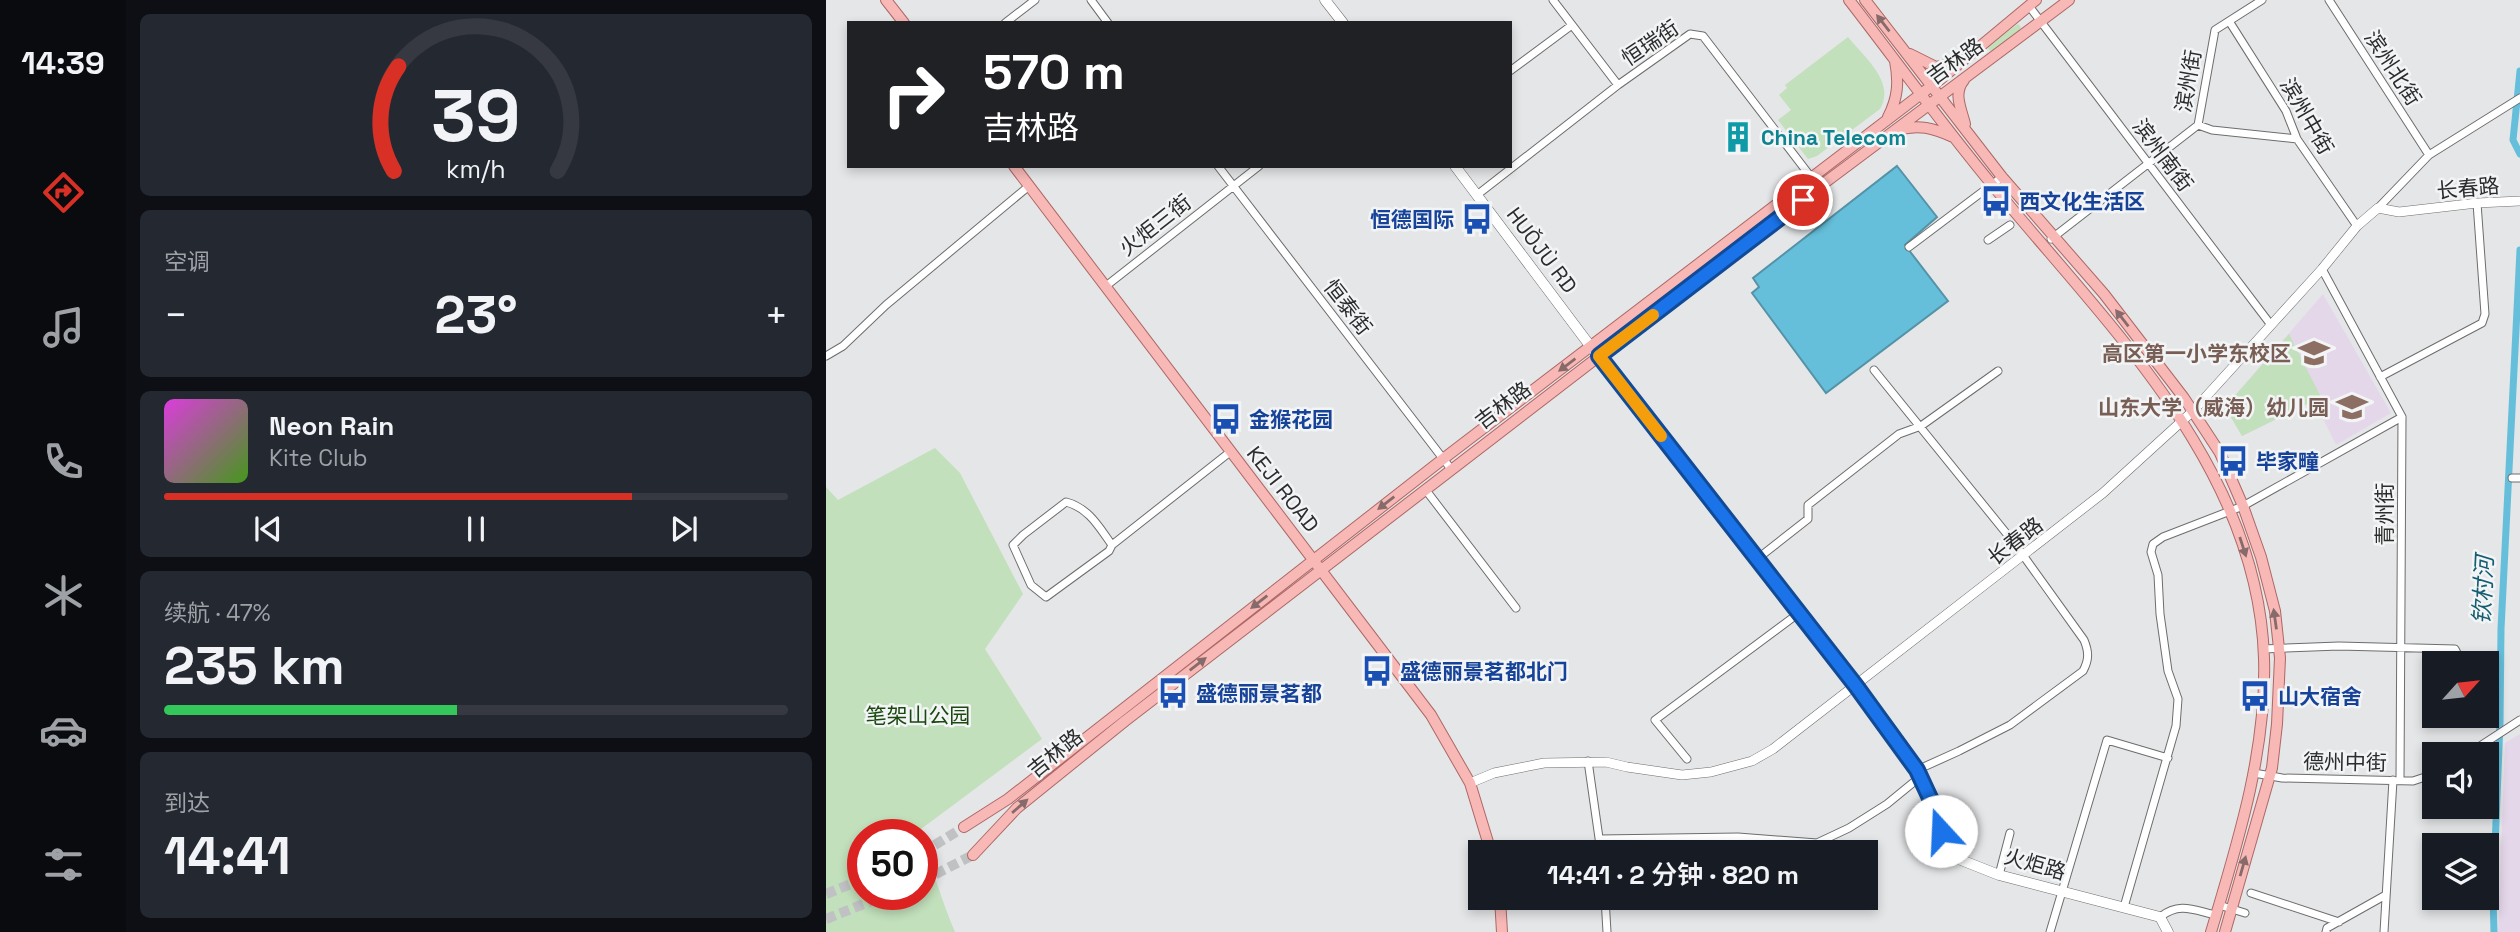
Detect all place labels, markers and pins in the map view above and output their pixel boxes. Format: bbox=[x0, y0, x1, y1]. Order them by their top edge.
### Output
building icon: China Telecom bbox=[1721, 120, 1755, 154]
place label: China Telecom bbox=[1761, 124, 1906, 151]
pin bbox=[1773, 170, 1833, 230]
bus stop icon: 西文化生活区 bbox=[1979, 184, 2013, 218]
place label: 西文化生活区 bbox=[2019, 188, 2145, 215]
bus stop icon: 恒德国际 bbox=[1460, 202, 1494, 236]
place label: 恒德国际 bbox=[1370, 206, 1454, 233]
school or university icon: 高区第一小学东校区 bbox=[2297, 336, 2331, 370]
place label: 高区第一小学东校区 bbox=[2102, 340, 2291, 367]
school or university icon: 山东大学（威海）幼儿园 bbox=[2335, 390, 2369, 424]
place label: 山东大学（威海）幼儿园 bbox=[2098, 394, 2329, 421]
bus stop icon: 金猴花园 bbox=[1209, 402, 1243, 436]
place label: 金猴花园 bbox=[1249, 406, 1333, 433]
bus stop icon: 毕家疃 bbox=[2216, 444, 2250, 478]
place label: 毕家疃 bbox=[2256, 448, 2319, 475]
bus stop icon: 盛德丽景茗都北门 bbox=[1360, 654, 1394, 688]
place label: 盛德丽景茗都北门 bbox=[1400, 658, 1568, 685]
bus stop icon: 盛德丽景茗都 bbox=[1156, 676, 1190, 710]
bus stop icon: 山大宿舍 bbox=[2238, 679, 2272, 713]
place label: 盛德丽景茗都 bbox=[1196, 680, 1322, 707]
place label: 山大宿舍 bbox=[2278, 683, 2362, 710]

